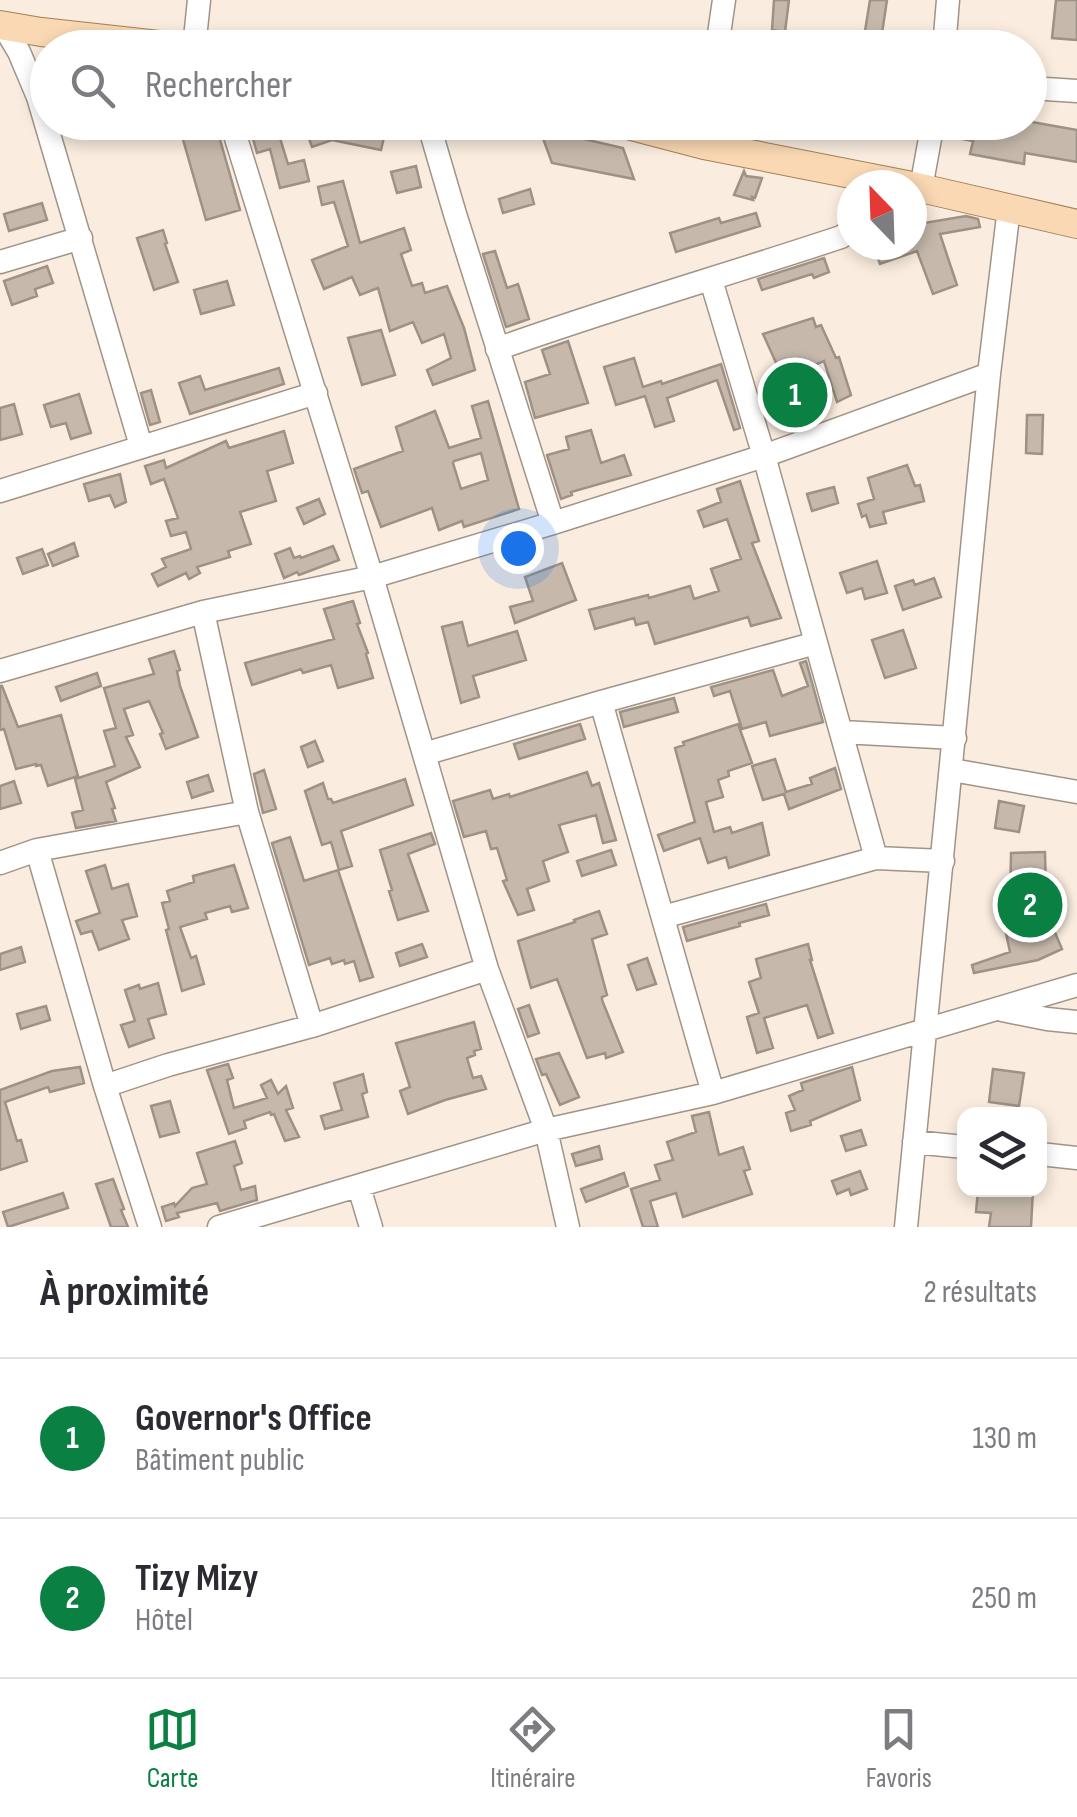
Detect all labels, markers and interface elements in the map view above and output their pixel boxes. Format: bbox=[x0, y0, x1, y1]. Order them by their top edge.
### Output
search box bbox=[30, 30, 1047, 140]
icon: search bbox=[65, 58, 120, 113]
text: Rechercher bbox=[145, 63, 292, 108]
north arrow bbox=[837, 170, 927, 260]
pin: 1 bbox=[762, 358, 828, 432]
your location bbox=[493, 523, 544, 574]
pin: 2 bbox=[998, 868, 1062, 942]
map controls bbox=[957, 1107, 1047, 1197]
button: layers bbox=[957, 1107, 1047, 1197]
text: À proximité bbox=[40, 1267, 209, 1318]
text: 2 résultats bbox=[923, 1273, 1037, 1312]
text: Governor's Office bbox=[135, 1396, 372, 1441]
text: 1 bbox=[66, 1419, 79, 1458]
text: 130 m bbox=[972, 1419, 1037, 1458]
text: Bâtiment public bbox=[135, 1441, 305, 1480]
text: Tizy Mizy bbox=[135, 1556, 258, 1601]
text: 2 bbox=[65, 1579, 80, 1618]
text: 250 m bbox=[971, 1579, 1037, 1618]
text: Hôtel bbox=[135, 1601, 193, 1640]
tab: Carte bbox=[145, 1702, 200, 1795]
tab: Itinéraire bbox=[490, 1702, 575, 1795]
tab: Favoris bbox=[866, 1702, 932, 1795]

